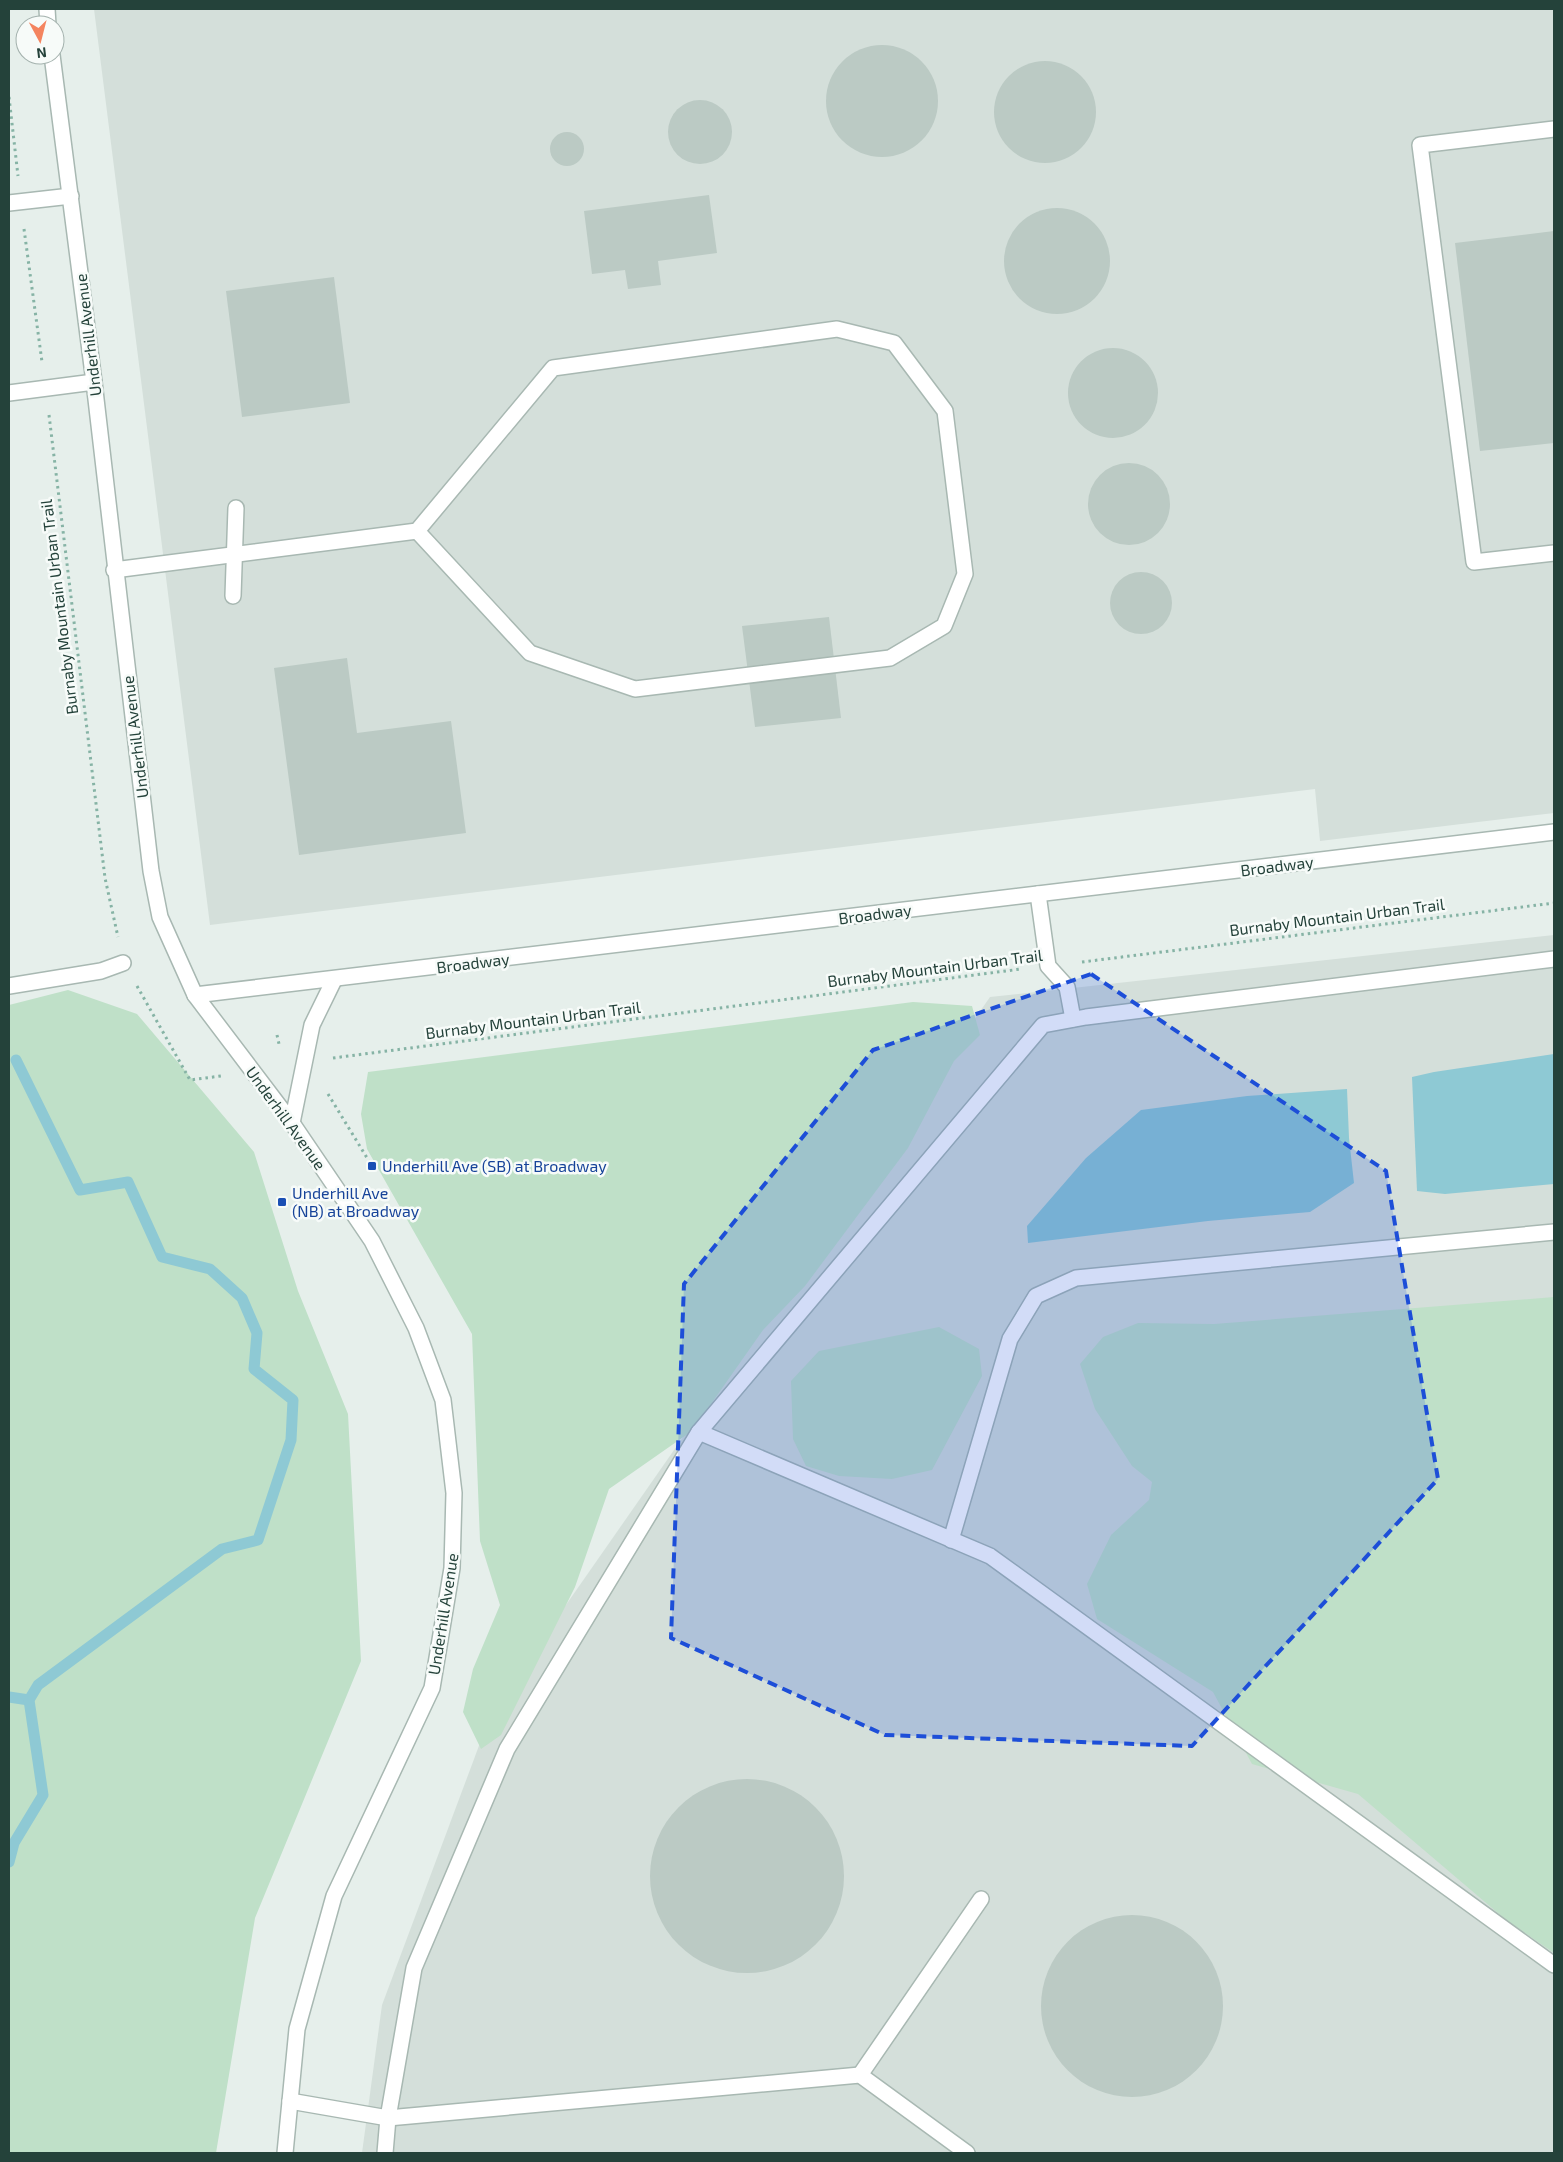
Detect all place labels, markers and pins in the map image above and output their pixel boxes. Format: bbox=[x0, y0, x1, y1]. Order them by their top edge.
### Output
place label: Underhill Ave (SB) at Broadway bbox=[382, 1156, 607, 1175]
marker: Underhill Ave (SB) at Broadway bbox=[366, 1160, 378, 1172]
place label: Underhill Ave (NB) at Broadway bbox=[292, 1183, 420, 1220]
marker: Underhill Ave (NB) at Broadway bbox=[276, 1196, 288, 1208]

